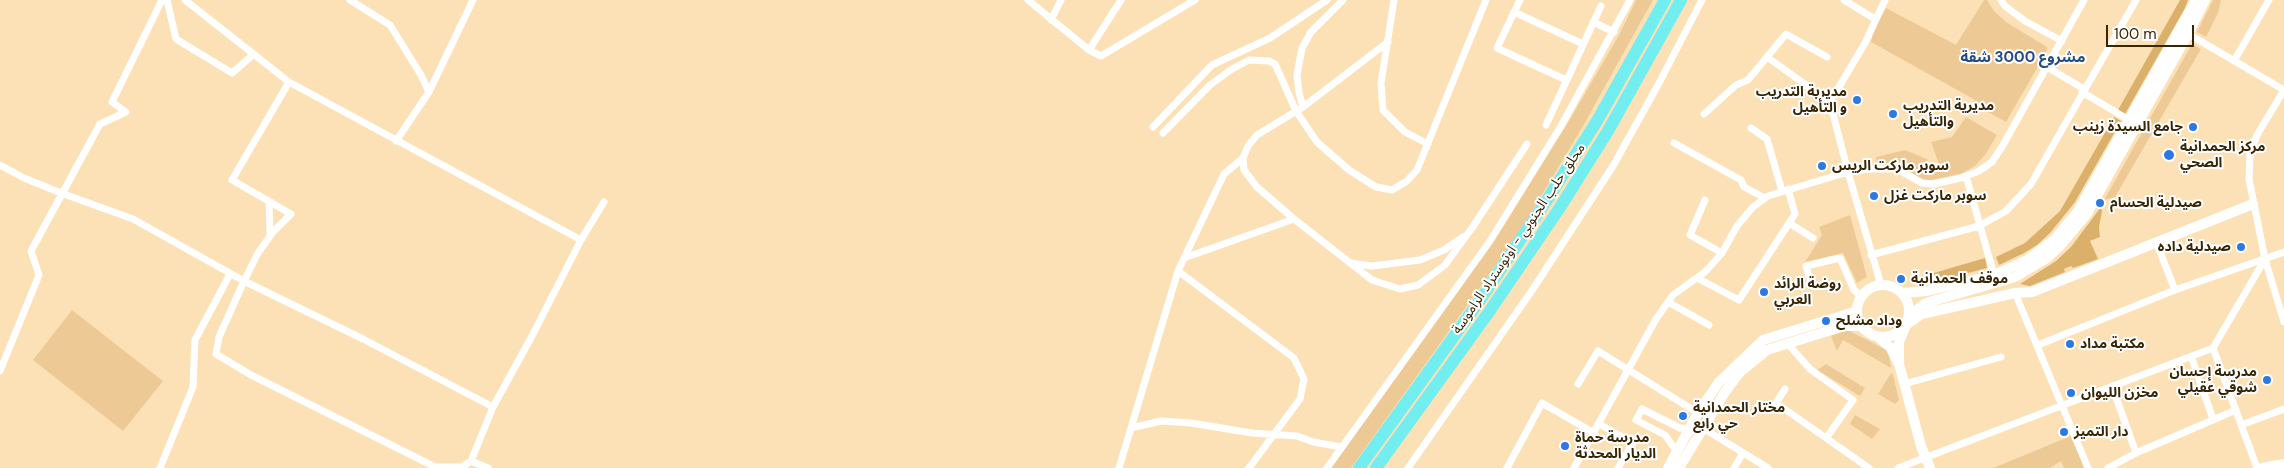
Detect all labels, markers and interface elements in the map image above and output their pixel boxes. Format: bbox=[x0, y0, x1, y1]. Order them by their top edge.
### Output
scale bar bbox=[2109, 15, 2196, 47]
text: 100 m bbox=[2114, 24, 2157, 44]
district label: مشروع 3000 شقة bbox=[1960, 49, 2086, 67]
place label: مديرية التدريب و التأهيل bbox=[1756, 84, 1847, 116]
marker: مديرية التدريب و التأهيل bbox=[1851, 94, 1863, 106]
place label: مديرية التدريب والتأهيل bbox=[1903, 98, 1994, 130]
marker: مديرية التدريب والتأهيل bbox=[1887, 108, 1899, 120]
place label: جامع السيدة زينب bbox=[2073, 119, 2183, 135]
marker: جامع السيدة زينب bbox=[2187, 121, 2199, 133]
place label: مركز الحمدانية الصحي bbox=[2180, 139, 2265, 172]
street label: محلق حلب الجنوبي - اوتوستراد الراموسة bbox=[1449, 141, 1589, 337]
marker: مركز الحمدانية الصحي bbox=[2162, 148, 2176, 162]
place label: سوبر ماركت الريس bbox=[1832, 158, 1949, 174]
marker: سوبر ماركت الريس bbox=[1816, 160, 1828, 172]
place label: سوبر ماركت غزل bbox=[1884, 188, 1987, 204]
marker: سوبر ماركت غزل bbox=[1868, 190, 1880, 202]
place label: صيدلية الحسام bbox=[2110, 195, 2202, 211]
marker: صيدلية الحسام bbox=[2094, 197, 2106, 209]
place label: صيدلية داده bbox=[2158, 239, 2231, 255]
marker: صيدلية داده bbox=[2235, 241, 2247, 253]
place label: موقف الحمدانية bbox=[1911, 271, 2008, 287]
marker: موقف الحمدانية bbox=[1895, 273, 1907, 285]
place label: روضة الرائد العربي bbox=[1774, 276, 1842, 308]
marker: روضة الرائد العربي bbox=[1758, 286, 1770, 298]
place label: وداد مشلح bbox=[1836, 313, 1902, 329]
marker: وداد مشلح bbox=[1820, 315, 1832, 327]
place label: مكتبة مداد bbox=[2080, 336, 2145, 352]
marker: مكتبة مداد bbox=[2064, 338, 2076, 350]
place label: مدرسة إحسان شوقي عقيلي bbox=[2169, 364, 2257, 397]
marker: مدرسة إحسان شوقي عقيلي bbox=[2261, 374, 2273, 386]
place label: مخزن الليوان bbox=[2081, 385, 2158, 401]
marker: مخزن الليوان bbox=[2065, 387, 2077, 399]
place label: مختار الحمدانية حي رابع bbox=[1693, 400, 1785, 432]
marker: مختار الحمدانية حي رابع bbox=[1677, 410, 1689, 422]
place label: دار التميز bbox=[2074, 424, 2129, 440]
marker: دار التميز bbox=[2058, 426, 2070, 438]
place label: مدرسة حماة الديار المحدثة bbox=[1575, 430, 1656, 462]
marker: مدرسة حماة الديار المحدثة bbox=[1559, 440, 1571, 452]

